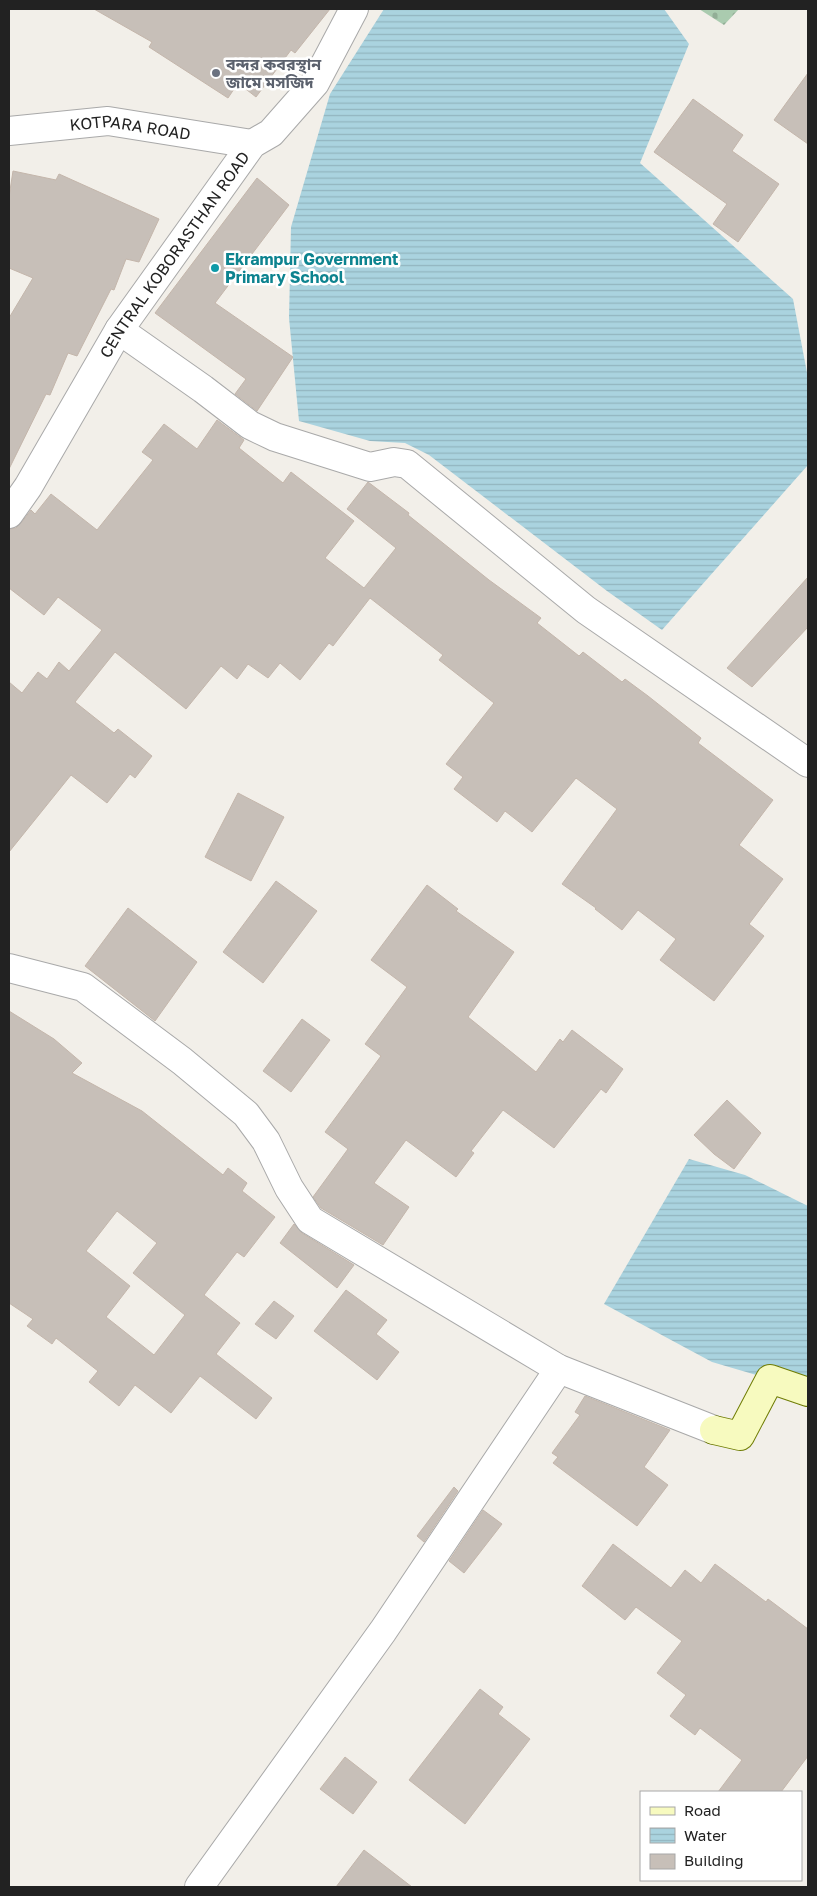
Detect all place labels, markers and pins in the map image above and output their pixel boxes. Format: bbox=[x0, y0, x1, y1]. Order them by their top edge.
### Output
place label: বন্দর কবরস্থান জামে মসজিদ bbox=[225, 54, 322, 92]
marker: বন্দর কবরস্থান জামে মসজিদ bbox=[210, 67, 222, 79]
place label: Ekrampur Government Primary School bbox=[225, 249, 398, 287]
marker: Ekrampur Government Primary School bbox=[209, 262, 221, 274]

